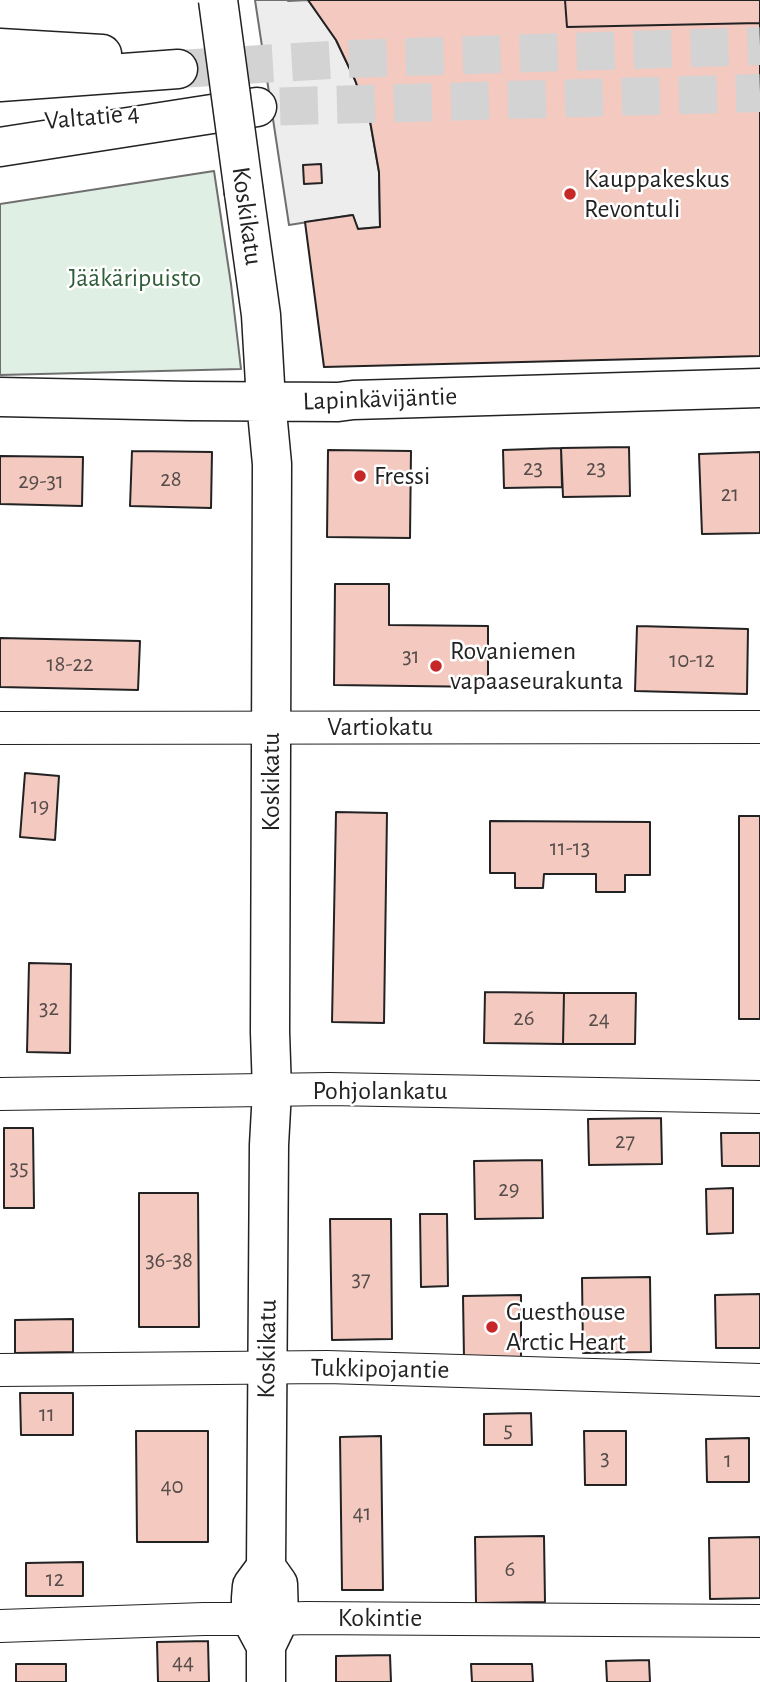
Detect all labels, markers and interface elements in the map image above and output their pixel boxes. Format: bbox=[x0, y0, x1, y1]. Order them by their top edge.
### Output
street label: Valtatie 4 bbox=[43, 97, 141, 137]
place label: Kauppakeskus Revontuli bbox=[584, 163, 729, 224]
street label: Koskikatu bbox=[225, 165, 269, 267]
marker: Kauppakeskus Revontuli bbox=[562, 186, 578, 202]
park label: Jääkäripuisto bbox=[69, 262, 201, 294]
street label: Lapinkävijäntie bbox=[302, 381, 458, 417]
house number: 23 bbox=[523, 454, 543, 482]
house number: 23 bbox=[586, 454, 606, 482]
place label: Fressi bbox=[374, 460, 430, 492]
house number: 28 bbox=[160, 465, 182, 493]
house number: 29-31 bbox=[18, 467, 64, 495]
marker: Fressi bbox=[352, 468, 368, 484]
house number: 21 bbox=[721, 480, 739, 508]
place label: Rovaniemen vapaaseurakunta bbox=[450, 635, 623, 696]
house number: 31 bbox=[402, 642, 420, 670]
house number: 10-12 bbox=[669, 646, 715, 674]
house number: 18-22 bbox=[47, 650, 93, 678]
marker: Rovaniemen vapaaseurakunta bbox=[428, 658, 444, 674]
street label: Vartiokatu bbox=[327, 711, 433, 743]
street label: Koskikatu bbox=[255, 732, 287, 832]
house number: 19 bbox=[31, 792, 49, 820]
house number: 11-13 bbox=[550, 834, 590, 862]
house number: 32 bbox=[39, 994, 59, 1022]
house number: 26 bbox=[513, 1004, 535, 1032]
house number: 24 bbox=[588, 1005, 610, 1033]
street label: Pohjolankatu bbox=[313, 1075, 447, 1107]
house number: 27 bbox=[615, 1127, 635, 1155]
house number: 35 bbox=[9, 1154, 29, 1182]
house number: 29 bbox=[498, 1175, 520, 1203]
house number: 36-38 bbox=[145, 1246, 193, 1274]
house number: 37 bbox=[351, 1265, 371, 1293]
place label: Guesthouse Arctic Heart bbox=[506, 1296, 626, 1358]
street label: Koskikatu bbox=[251, 1299, 283, 1399]
marker: Guesthouse Arctic Heart bbox=[484, 1319, 500, 1335]
street label: Tukkipojantie bbox=[310, 1352, 450, 1386]
house number: 11 bbox=[39, 1400, 55, 1428]
house number: 5 bbox=[503, 1416, 513, 1444]
house number: 3 bbox=[600, 1444, 610, 1472]
house number: 1 bbox=[724, 1446, 732, 1474]
house number: 40 bbox=[160, 1472, 184, 1500]
house number: 41 bbox=[353, 1499, 371, 1527]
house number: 6 bbox=[505, 1555, 515, 1583]
house number: 12 bbox=[46, 1565, 64, 1593]
street label: Kokintie bbox=[338, 1602, 422, 1634]
house number: 44 bbox=[172, 1648, 194, 1676]

